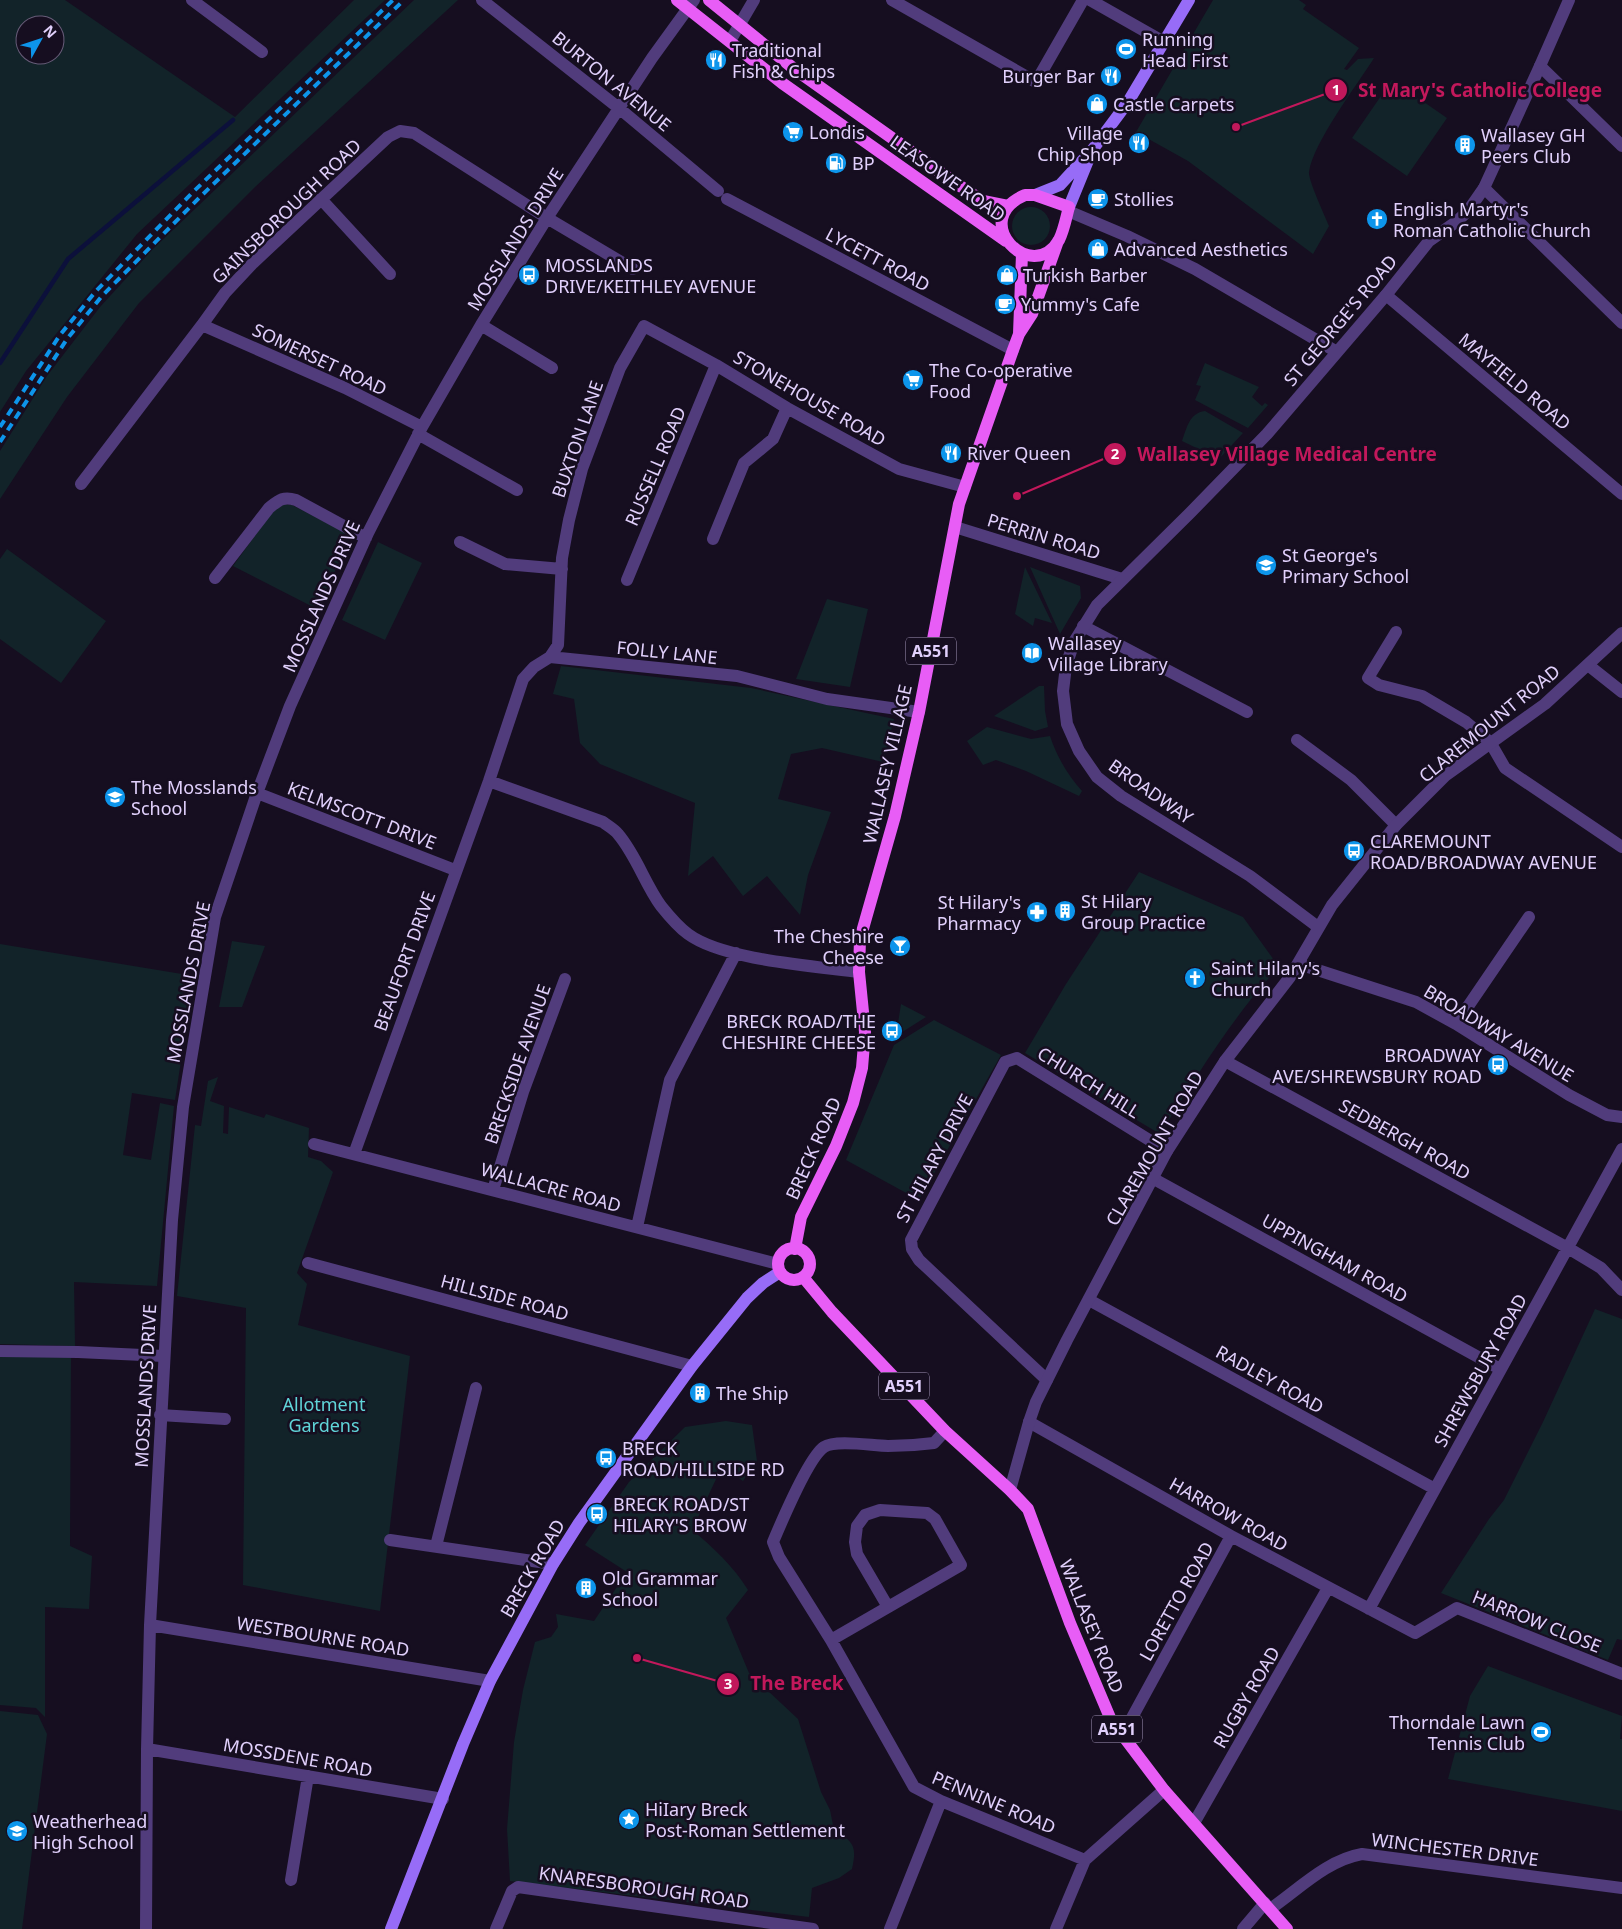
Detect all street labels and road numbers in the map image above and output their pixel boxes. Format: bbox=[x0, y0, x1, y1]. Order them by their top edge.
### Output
street label: BURTON AVENUE bbox=[547, 26, 677, 136]
street label: LEASOWE ROAD bbox=[886, 129, 1010, 227]
street label: GAINSBOROUGH ROAD bbox=[206, 133, 366, 289]
street label: MOSSLANDS DRIVE bbox=[461, 163, 569, 315]
street label: LYCETT ROAD bbox=[822, 221, 934, 297]
street label: ST GEORGE'S ROAD bbox=[1278, 249, 1402, 391]
street label: SOMERSET ROAD bbox=[249, 317, 391, 401]
street label: MAYFIELD ROAD bbox=[1454, 327, 1576, 435]
street label: STONEHOUSE ROAD bbox=[730, 345, 890, 451]
street label: BUXTON LANE bbox=[546, 377, 608, 501]
street label: RUSSELL ROAD bbox=[619, 403, 691, 529]
street label: PERRIN ROAD bbox=[984, 507, 1104, 565]
street label: MOSSLANDS DRIVE bbox=[277, 516, 365, 676]
street label: FOLLY LANE bbox=[615, 635, 719, 669]
road number: A551 bbox=[906, 637, 956, 664]
street label: CLAREMOUNT ROAD bbox=[1413, 659, 1565, 787]
street label: WALLASEY VILLAGE bbox=[857, 682, 917, 846]
street label: BROADWAY bbox=[1104, 753, 1199, 829]
street label: KELMSCOTT DRIVE bbox=[284, 776, 440, 854]
street label: BEAUFORT DRIVE bbox=[368, 888, 440, 1034]
street label: MOSSLANDS DRIVE bbox=[161, 899, 215, 1065]
street label: BROADWAY AVENUE bbox=[1420, 979, 1578, 1087]
street label: BRECKSIDE AVENUE bbox=[478, 981, 556, 1147]
street label: CHURCH HILL bbox=[1033, 1041, 1145, 1123]
street label: CLAREMOUNT ROAD bbox=[1100, 1066, 1208, 1230]
street label: ST HILARY DRIVE bbox=[890, 1090, 978, 1226]
street label: BRECK ROAD bbox=[780, 1093, 846, 1203]
street label: SEDBERGH ROAD bbox=[1335, 1093, 1475, 1185]
street label: WALLACRE ROAD bbox=[478, 1157, 624, 1217]
street label: UPPINGHAM ROAD bbox=[1258, 1208, 1412, 1308]
street label: HILLSIDE ROAD bbox=[438, 1268, 572, 1326]
street label: SHREWSBURY ROAD bbox=[1428, 1289, 1532, 1451]
street label: MOSSLANDS DRIVE bbox=[129, 1304, 161, 1468]
street label: RADLEY ROAD bbox=[1212, 1339, 1328, 1419]
road number: A551 bbox=[879, 1372, 929, 1400]
street label: HARROW ROAD bbox=[1165, 1471, 1293, 1557]
street label: BRECK ROAD bbox=[494, 1515, 570, 1621]
street label: LORETTO ROAD bbox=[1133, 1537, 1219, 1665]
street label: WALLASEY ROAD bbox=[1054, 1556, 1130, 1696]
street label: HARROW CLOSE bbox=[1469, 1584, 1605, 1658]
street label: WESTBOURNE ROAD bbox=[235, 1610, 411, 1662]
street label: RUGBY ROAD bbox=[1207, 1642, 1285, 1752]
road number: A551 bbox=[1092, 1716, 1142, 1742]
street label: MOSSDENE ROAD bbox=[221, 1732, 375, 1782]
street label: PENNINE ROAD bbox=[928, 1765, 1060, 1839]
street label: WINCHESTER DRIVE bbox=[1370, 1827, 1540, 1871]
street label: KNARESBOROUGH ROAD bbox=[537, 1860, 751, 1914]

